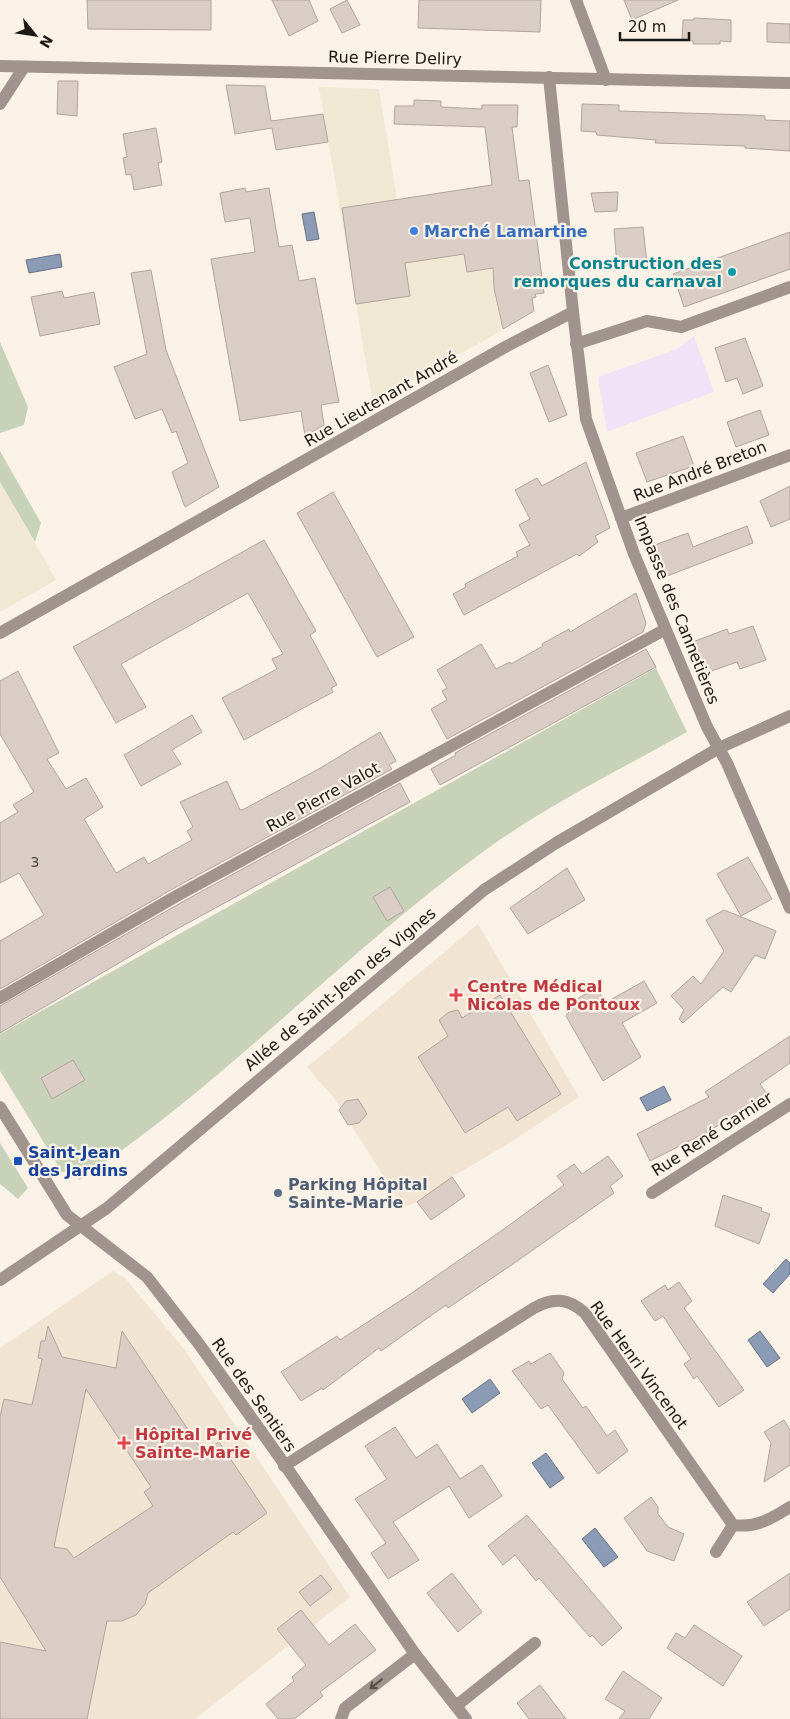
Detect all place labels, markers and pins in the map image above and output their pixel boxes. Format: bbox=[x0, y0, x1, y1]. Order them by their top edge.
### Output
place label: Marché Lamartine bbox=[424, 222, 588, 241]
marker: Marché Lamartine bbox=[408, 225, 420, 237]
place label: Construction des remorques du carnaval bbox=[513, 254, 722, 291]
marker: Construction des remorques du carnaval bbox=[726, 266, 738, 278]
place label: Centre Médical Nicolas de Pontoux bbox=[467, 977, 641, 1014]
marker: Centre Médical Nicolas de Pontoux bbox=[449, 988, 463, 1002]
place label: Saint-Jean des Jardins bbox=[28, 1143, 128, 1180]
marker: Saint-Jean des Jardins bbox=[12, 1155, 24, 1167]
place label: Parking Hôpital Sainte-Marie bbox=[288, 1175, 428, 1212]
marker: Parking Hôpital Sainte-Marie bbox=[272, 1187, 284, 1199]
place label: Hôpital Privé Sainte-Marie bbox=[135, 1425, 252, 1462]
marker: Hôpital Privé Sainte-Marie bbox=[117, 1436, 131, 1450]

